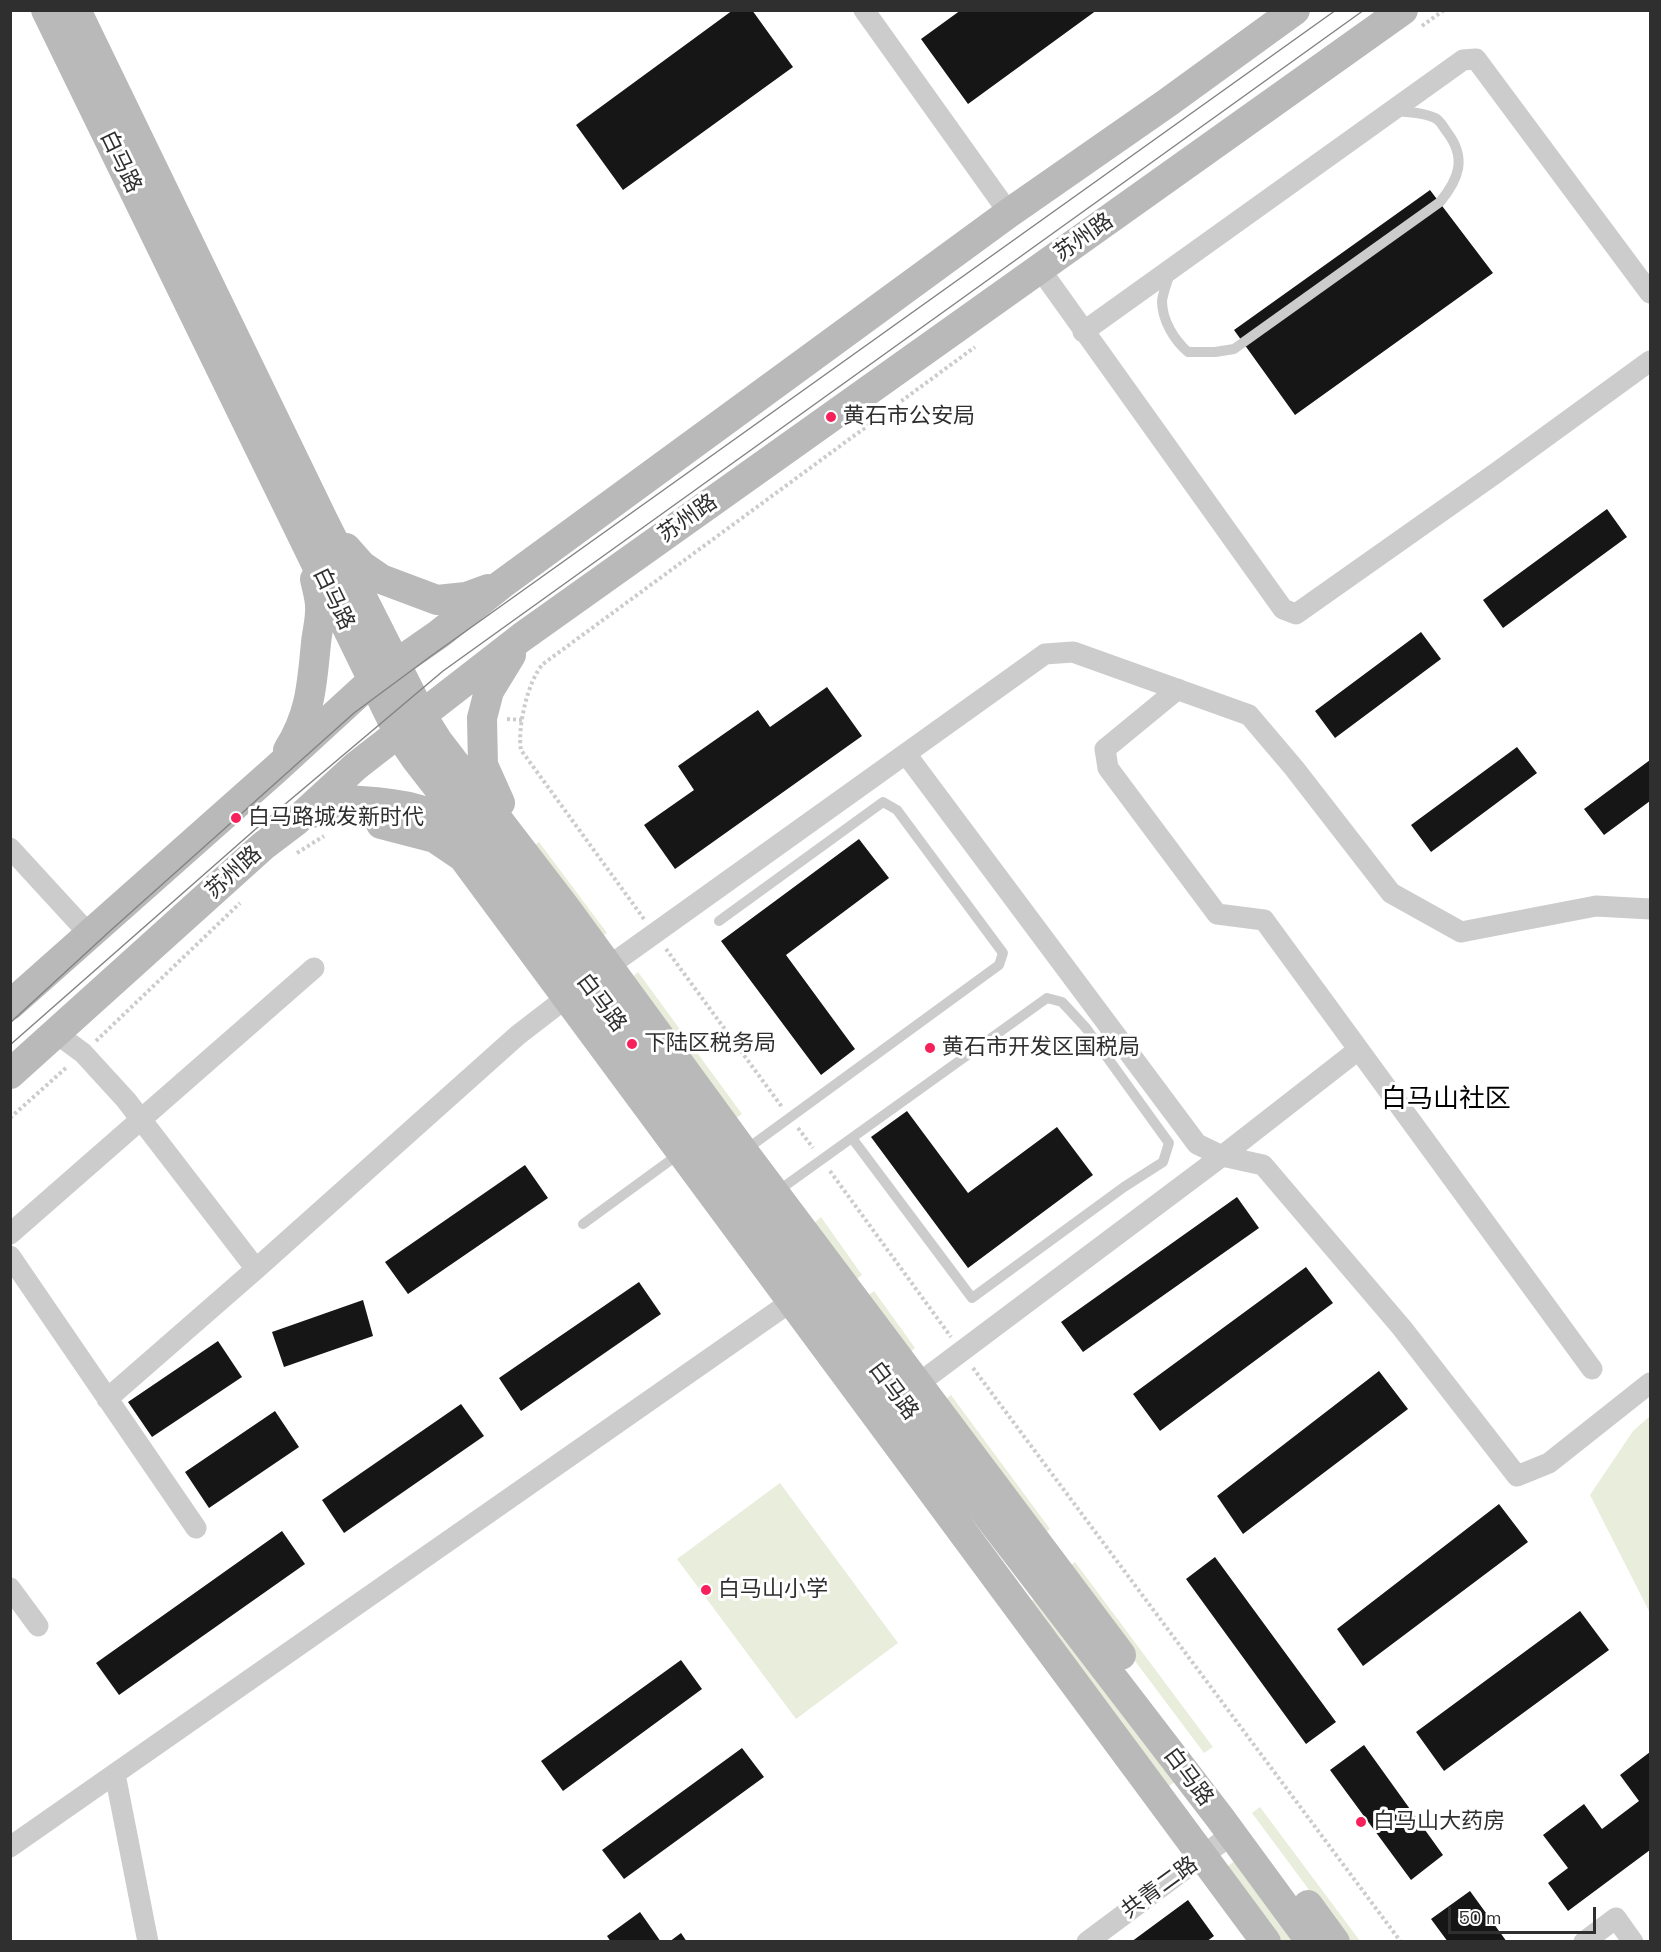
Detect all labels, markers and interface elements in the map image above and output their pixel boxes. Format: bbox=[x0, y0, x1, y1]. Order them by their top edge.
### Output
street label: 白马路 bbox=[94, 127, 146, 197]
street label: 苏州路 bbox=[1049, 208, 1119, 268]
place label: 黄石市公安局 bbox=[843, 404, 975, 430]
marker: 黄石市公安局 bbox=[824, 410, 838, 424]
street label: 苏州路 bbox=[653, 489, 723, 549]
street label: 白马路 bbox=[307, 564, 359, 634]
place label: 白马路城发新时代 bbox=[248, 805, 424, 831]
marker: 白马路城发新时代 bbox=[229, 811, 243, 825]
street label: 苏州路 bbox=[201, 841, 267, 905]
street label: 白马路 bbox=[571, 969, 631, 1037]
place label: 下陆区税务局 bbox=[644, 1031, 776, 1057]
place label: 黄石市开发区国税局 bbox=[942, 1035, 1140, 1061]
marker: 下陆区税务局 bbox=[625, 1037, 639, 1051]
marker: 黄石市开发区国税局 bbox=[923, 1041, 937, 1055]
district label: 白马山社区 bbox=[1381, 1084, 1511, 1116]
street label: 白马路 bbox=[863, 1357, 923, 1425]
place label: 白马山小学 bbox=[718, 1577, 828, 1603]
marker: 白马山小学 bbox=[699, 1583, 713, 1597]
street label: 白马路 bbox=[1158, 1743, 1218, 1811]
place label: 白马山大药房 bbox=[1373, 1809, 1505, 1835]
marker: 白马山大药房 bbox=[1354, 1815, 1368, 1829]
street label: 共青二路 bbox=[1117, 1851, 1203, 1925]
scale bar bbox=[1451, 1895, 1600, 1933]
text: 50 m bbox=[1459, 1906, 1501, 1929]

